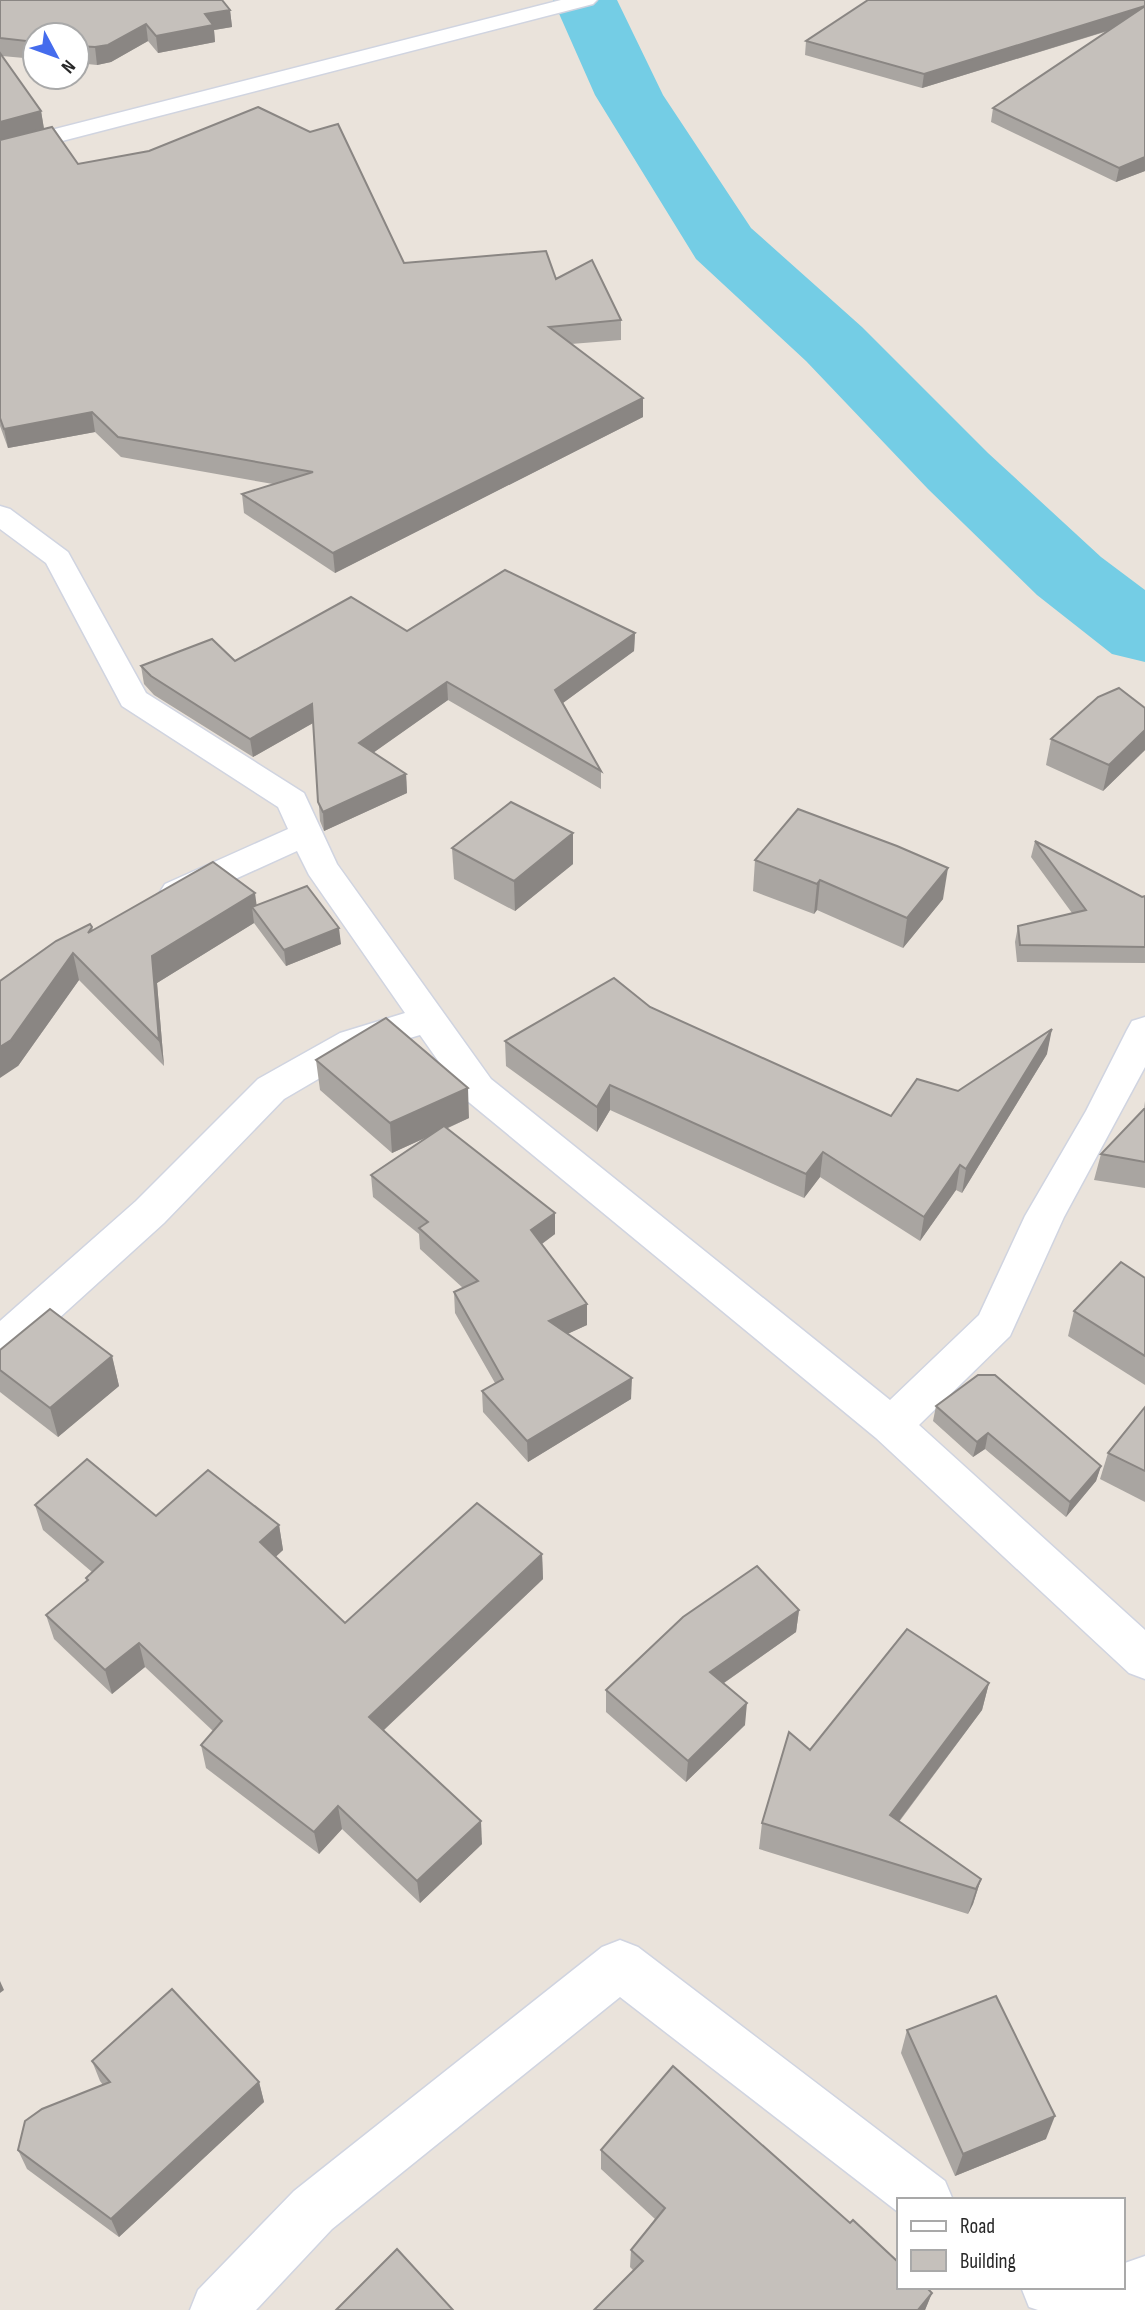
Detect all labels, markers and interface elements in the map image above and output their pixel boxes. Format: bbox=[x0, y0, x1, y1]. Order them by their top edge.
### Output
north arrow bbox=[21, 21, 91, 91]
text: N bbox=[56, 55, 80, 78]
legend bbox=[897, 2198, 1124, 2289]
text: Road bbox=[960, 2214, 995, 2239]
text: Building bbox=[960, 2249, 1016, 2274]

